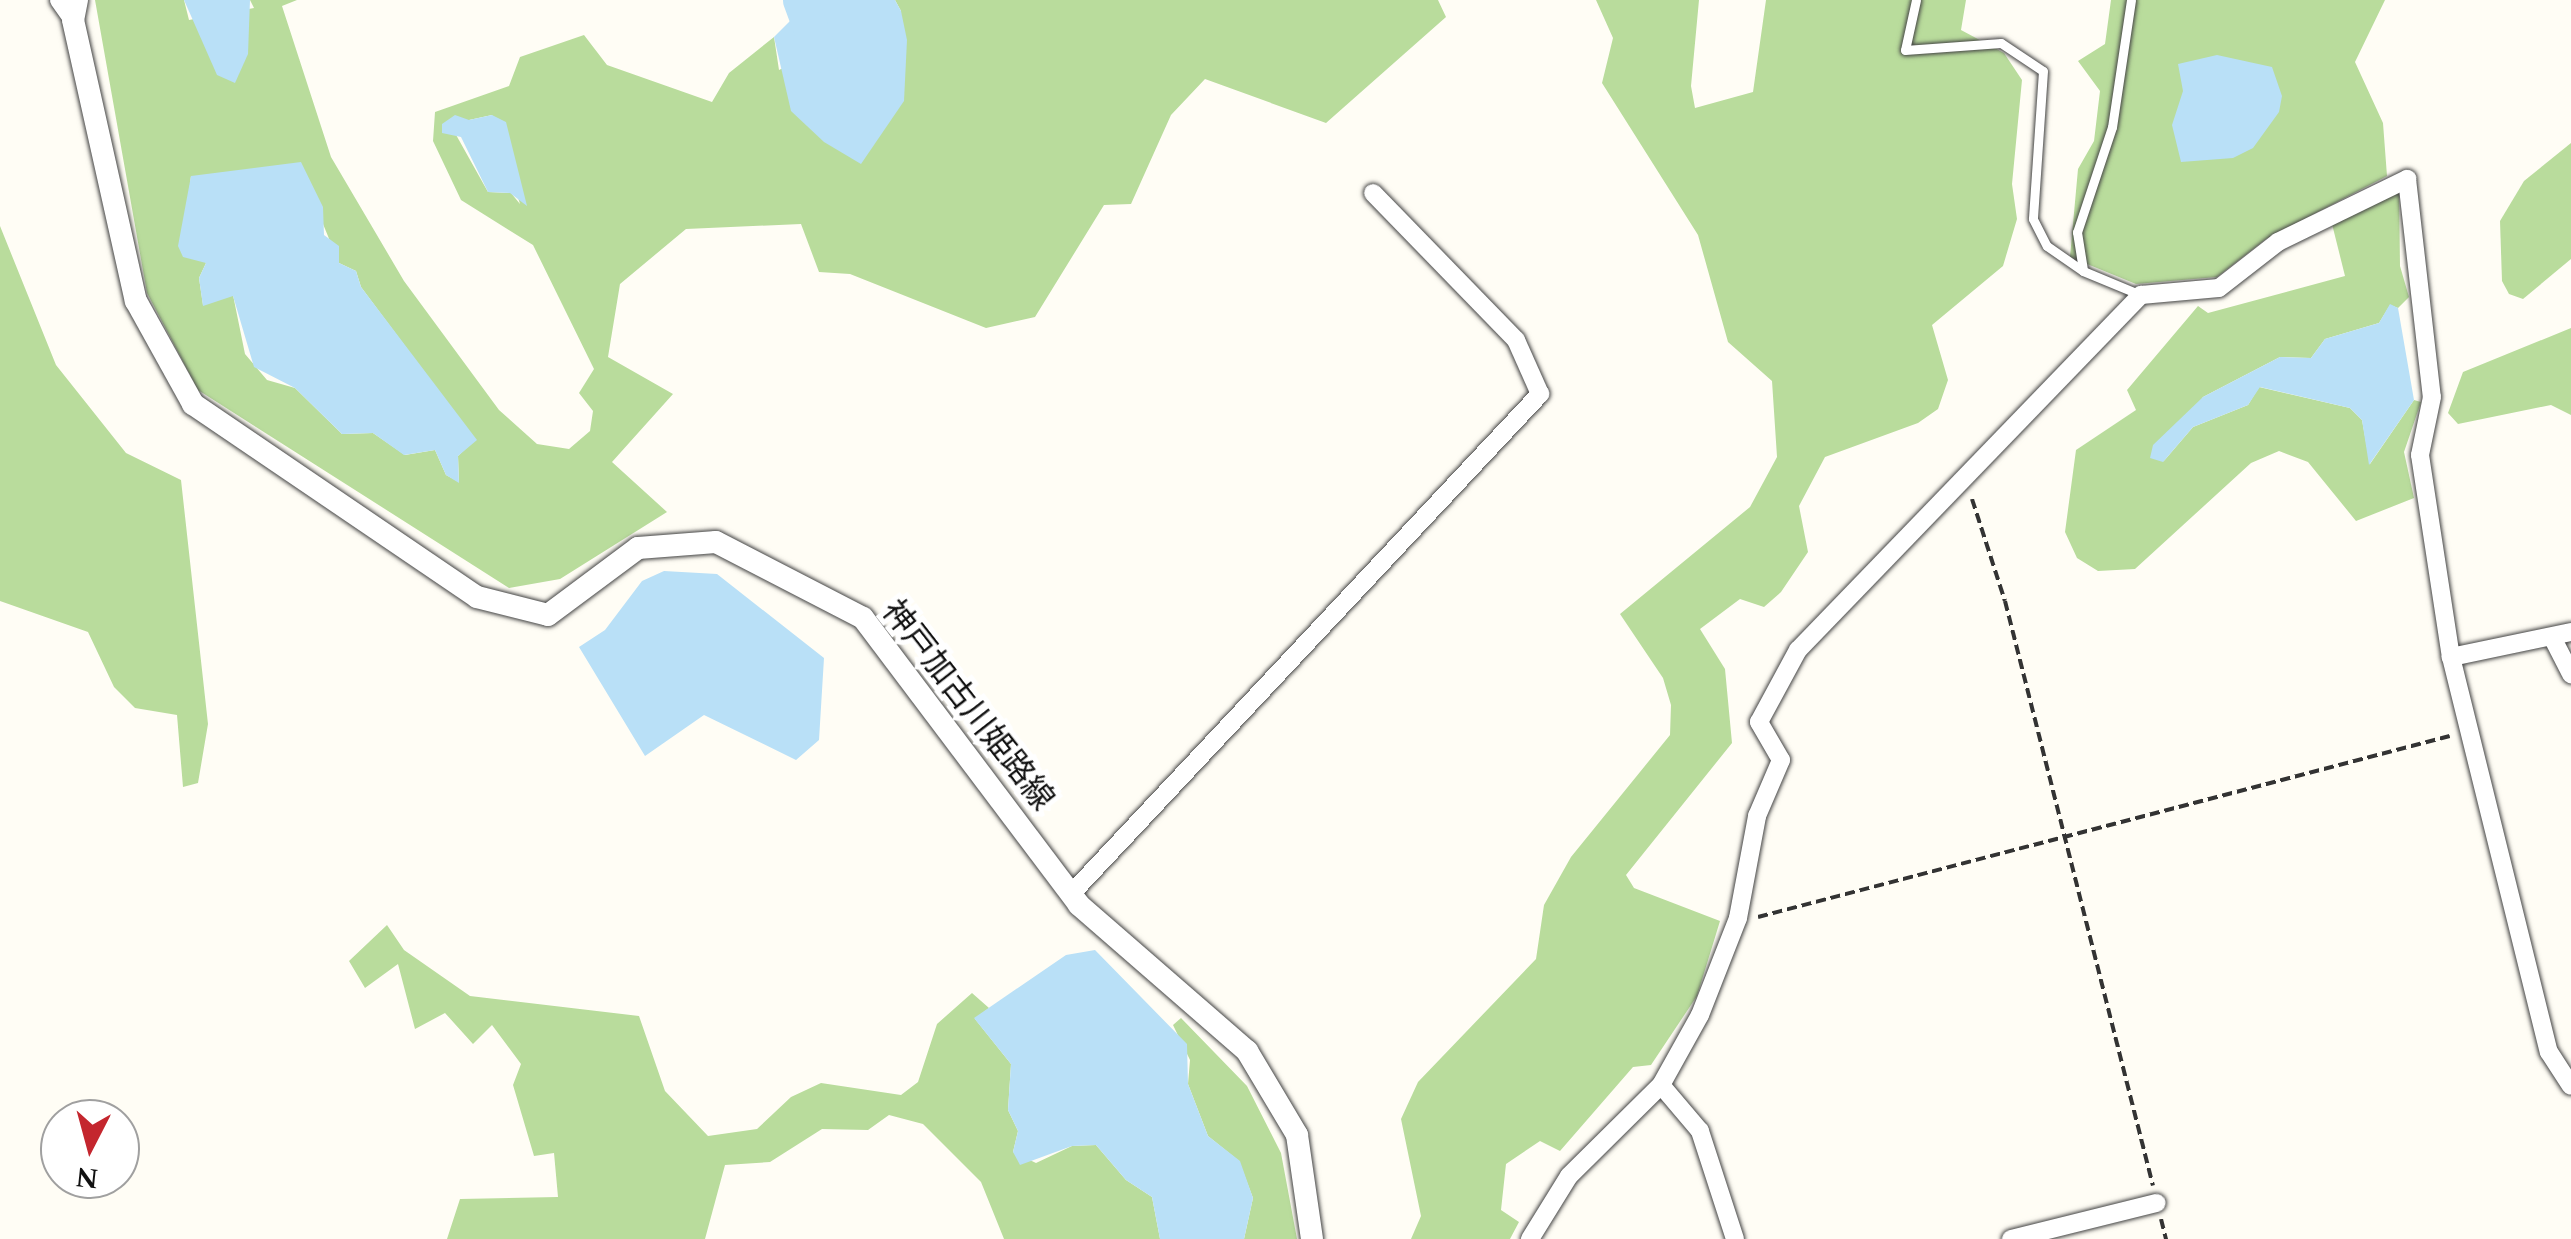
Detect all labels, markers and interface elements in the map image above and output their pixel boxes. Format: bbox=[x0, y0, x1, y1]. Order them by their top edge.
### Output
street label: 神戸加古川姫路線 bbox=[873, 593, 1061, 819]
north arrow bbox=[40, 1099, 140, 1199]
text: N bbox=[73, 1155, 101, 1200]

